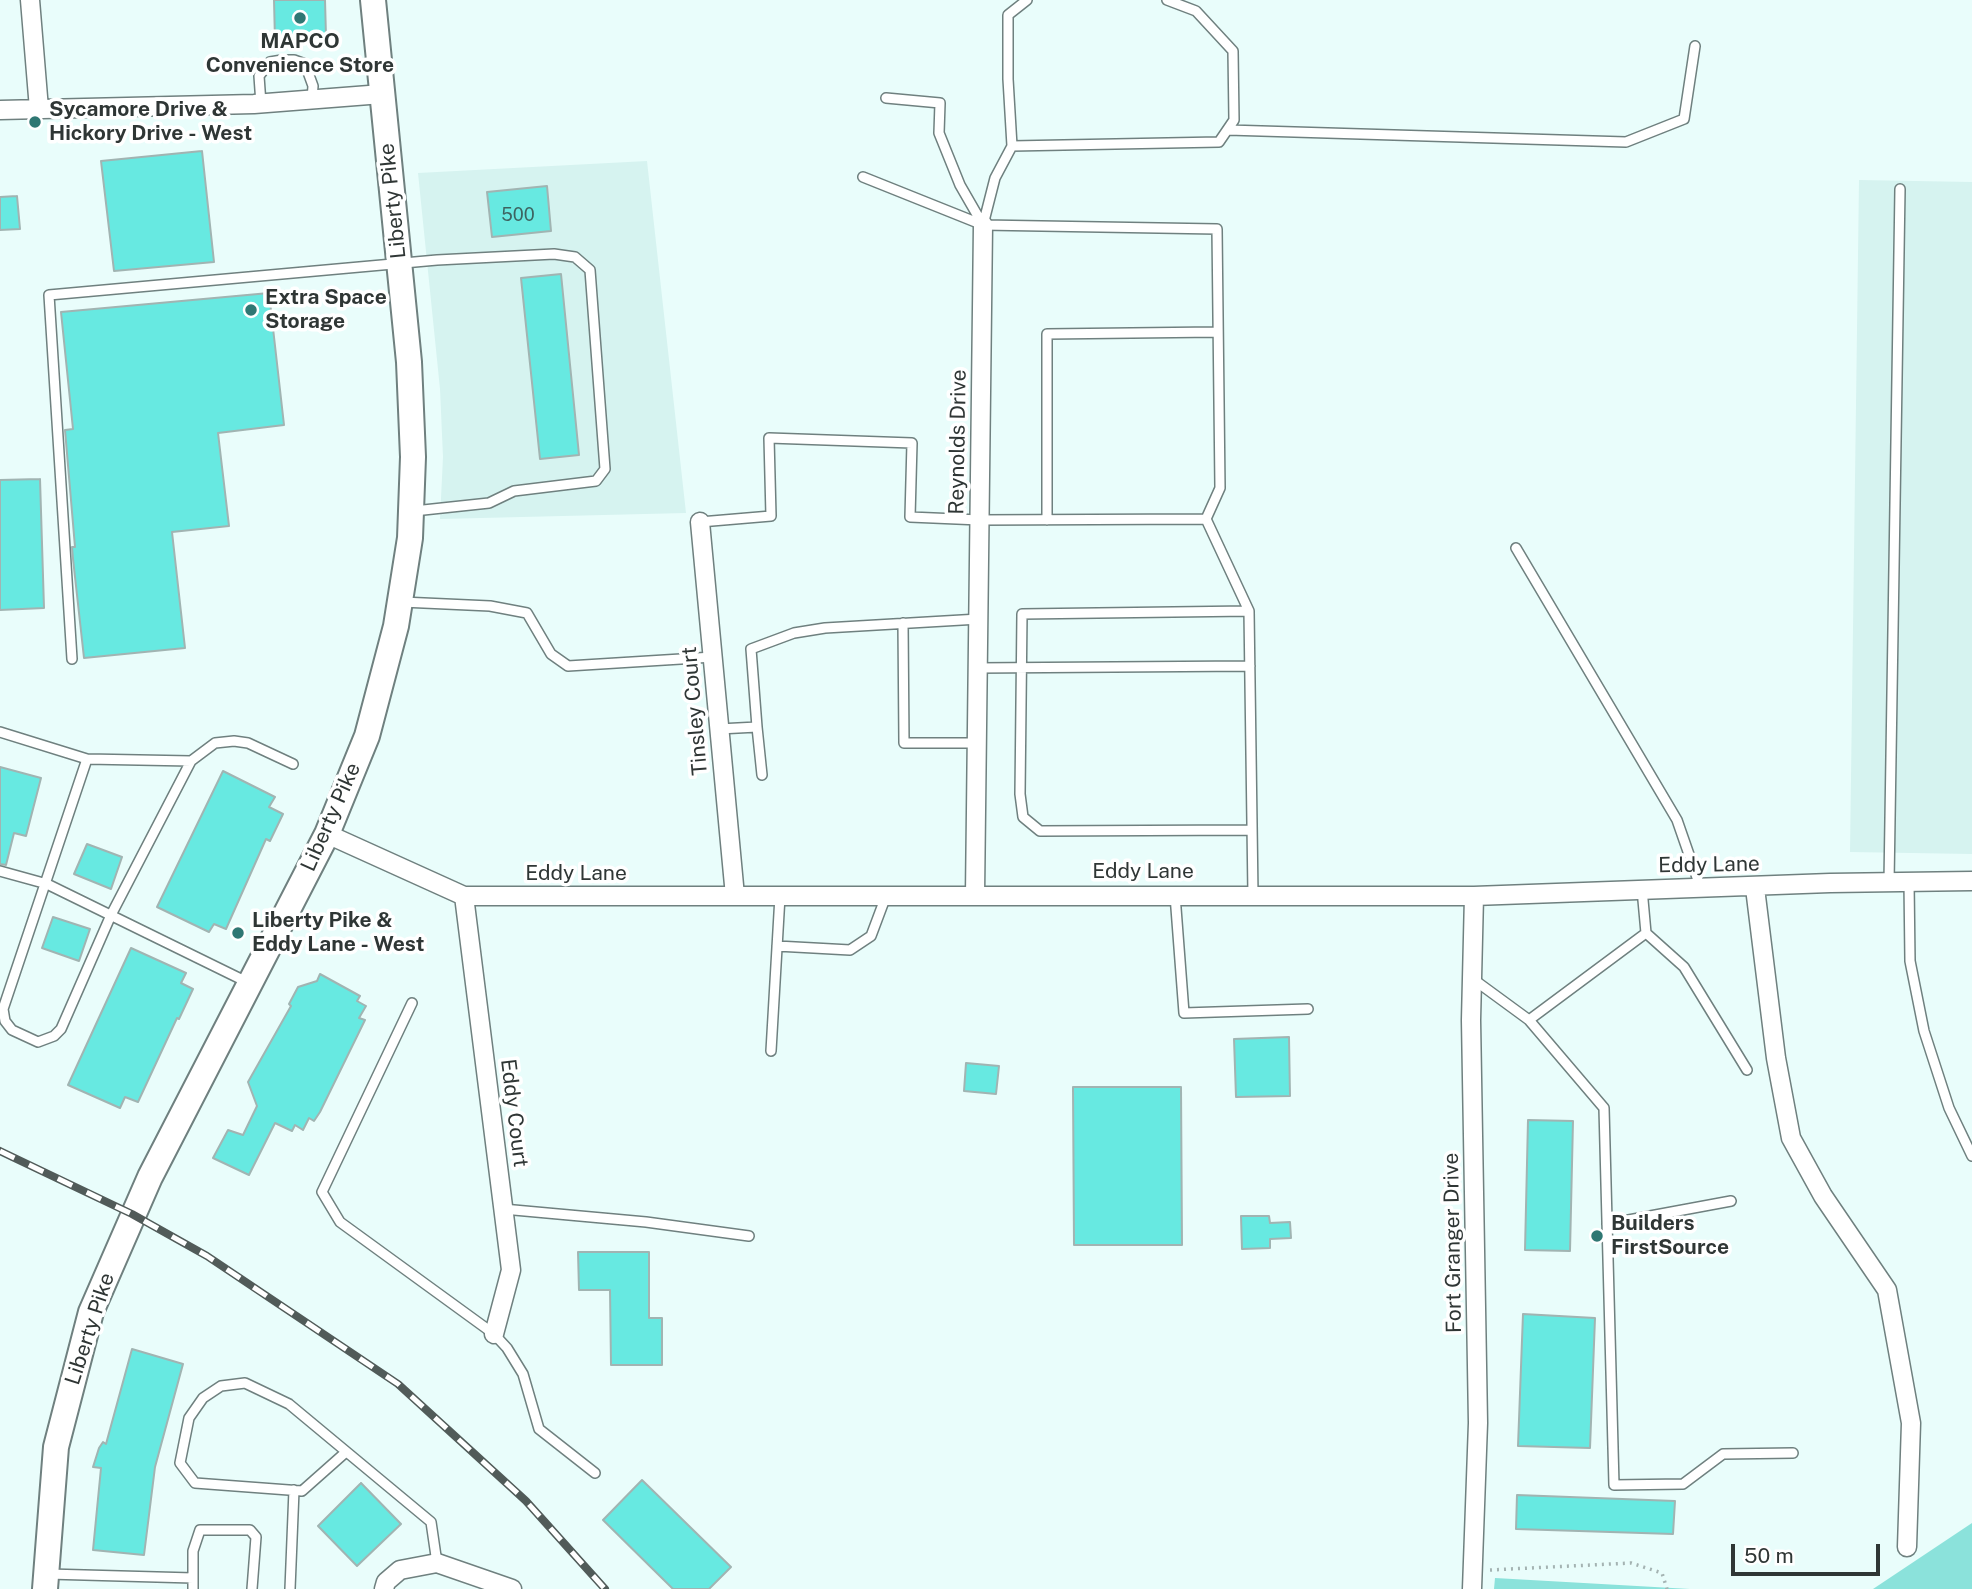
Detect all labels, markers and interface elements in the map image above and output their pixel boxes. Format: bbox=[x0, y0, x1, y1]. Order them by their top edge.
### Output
marker: MAPCO Convenience Store bbox=[292, 10, 308, 26]
place label: MAPCO Convenience Store bbox=[206, 29, 394, 79]
place label: Sycamore Drive & Hickory Drive - West bbox=[49, 97, 252, 147]
marker: Sycamore Drive & Hickory Drive - West bbox=[27, 114, 43, 130]
street label: Liberty Pike bbox=[374, 142, 412, 260]
house number: 500 bbox=[501, 204, 535, 226]
place label: Extra Space Storage bbox=[265, 285, 387, 335]
marker: Extra Space Storage bbox=[243, 302, 259, 318]
street label: Reynolds Drive bbox=[944, 369, 972, 515]
street label: Tinsley Court bbox=[677, 646, 713, 776]
street label: Liberty Pike bbox=[296, 759, 366, 875]
street label: Eddy Lane bbox=[1658, 852, 1760, 878]
street label: Eddy Lane bbox=[1092, 859, 1194, 885]
street label: Eddy Lane bbox=[525, 861, 627, 887]
place label: Liberty Pike & Eddy Lane - West bbox=[252, 908, 425, 958]
marker: Liberty Pike & Eddy Lane - West bbox=[230, 925, 246, 941]
street label: Eddy Court bbox=[495, 1057, 533, 1169]
street label: Fort Granger Drive bbox=[1439, 1153, 1467, 1333]
place label: Builders FirstSource bbox=[1611, 1211, 1729, 1261]
marker: Builders FirstSource bbox=[1589, 1228, 1605, 1244]
street label: Liberty Pike bbox=[60, 1270, 120, 1388]
scale bar bbox=[1734, 1530, 1883, 1574]
text: 50 m bbox=[1744, 1543, 1794, 1568]

